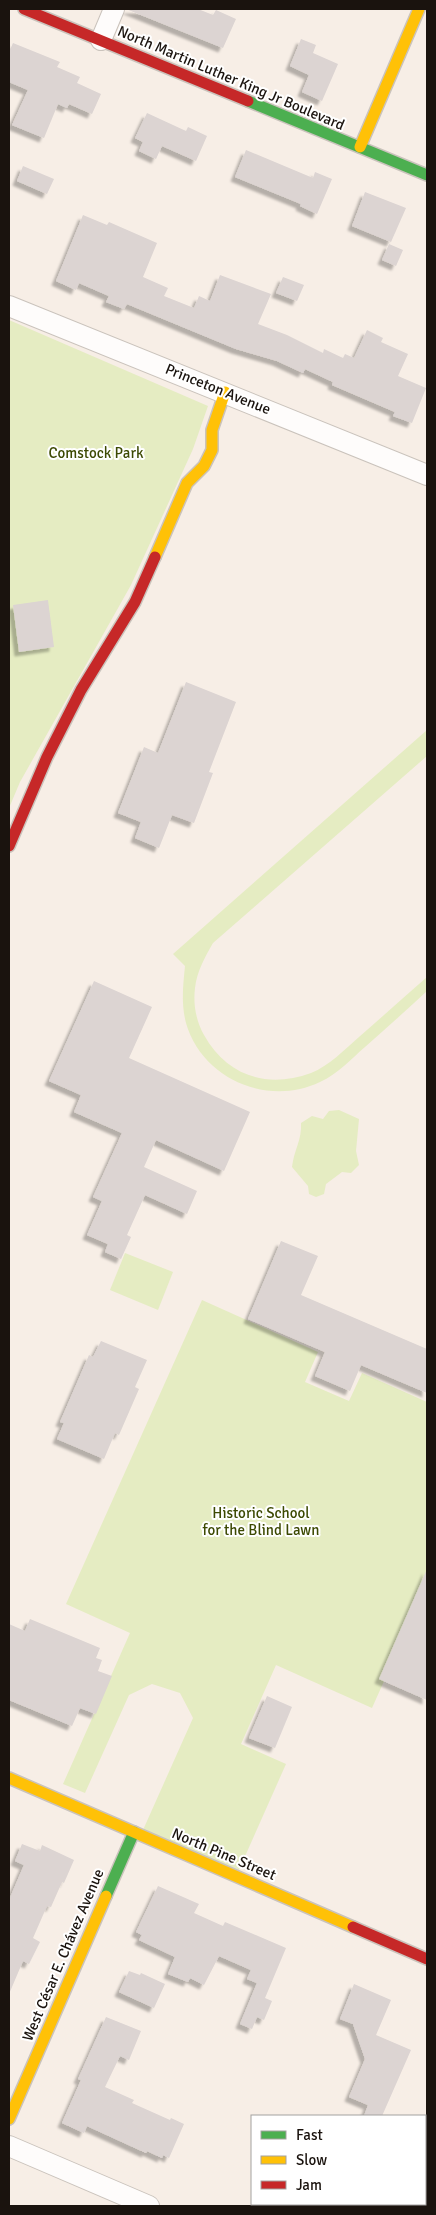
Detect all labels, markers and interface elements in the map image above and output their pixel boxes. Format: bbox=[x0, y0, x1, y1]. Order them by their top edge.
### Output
street label: North Martin Luther King Jr Boulevard bbox=[115, 22, 347, 134]
street label: Princeton Avenue bbox=[163, 360, 273, 418]
park label: Comstock Park bbox=[49, 444, 144, 462]
park label: Historic School for the Blind Lawn bbox=[203, 1504, 319, 1539]
street label: North Pine Street bbox=[169, 1824, 279, 1884]
street label: West César E. Chávez Avenue bbox=[18, 1866, 108, 2044]
legend bbox=[251, 2115, 426, 2205]
text: Fast bbox=[296, 2126, 323, 2144]
text: Slow bbox=[296, 2151, 327, 2169]
text: Jam bbox=[296, 2176, 322, 2194]

